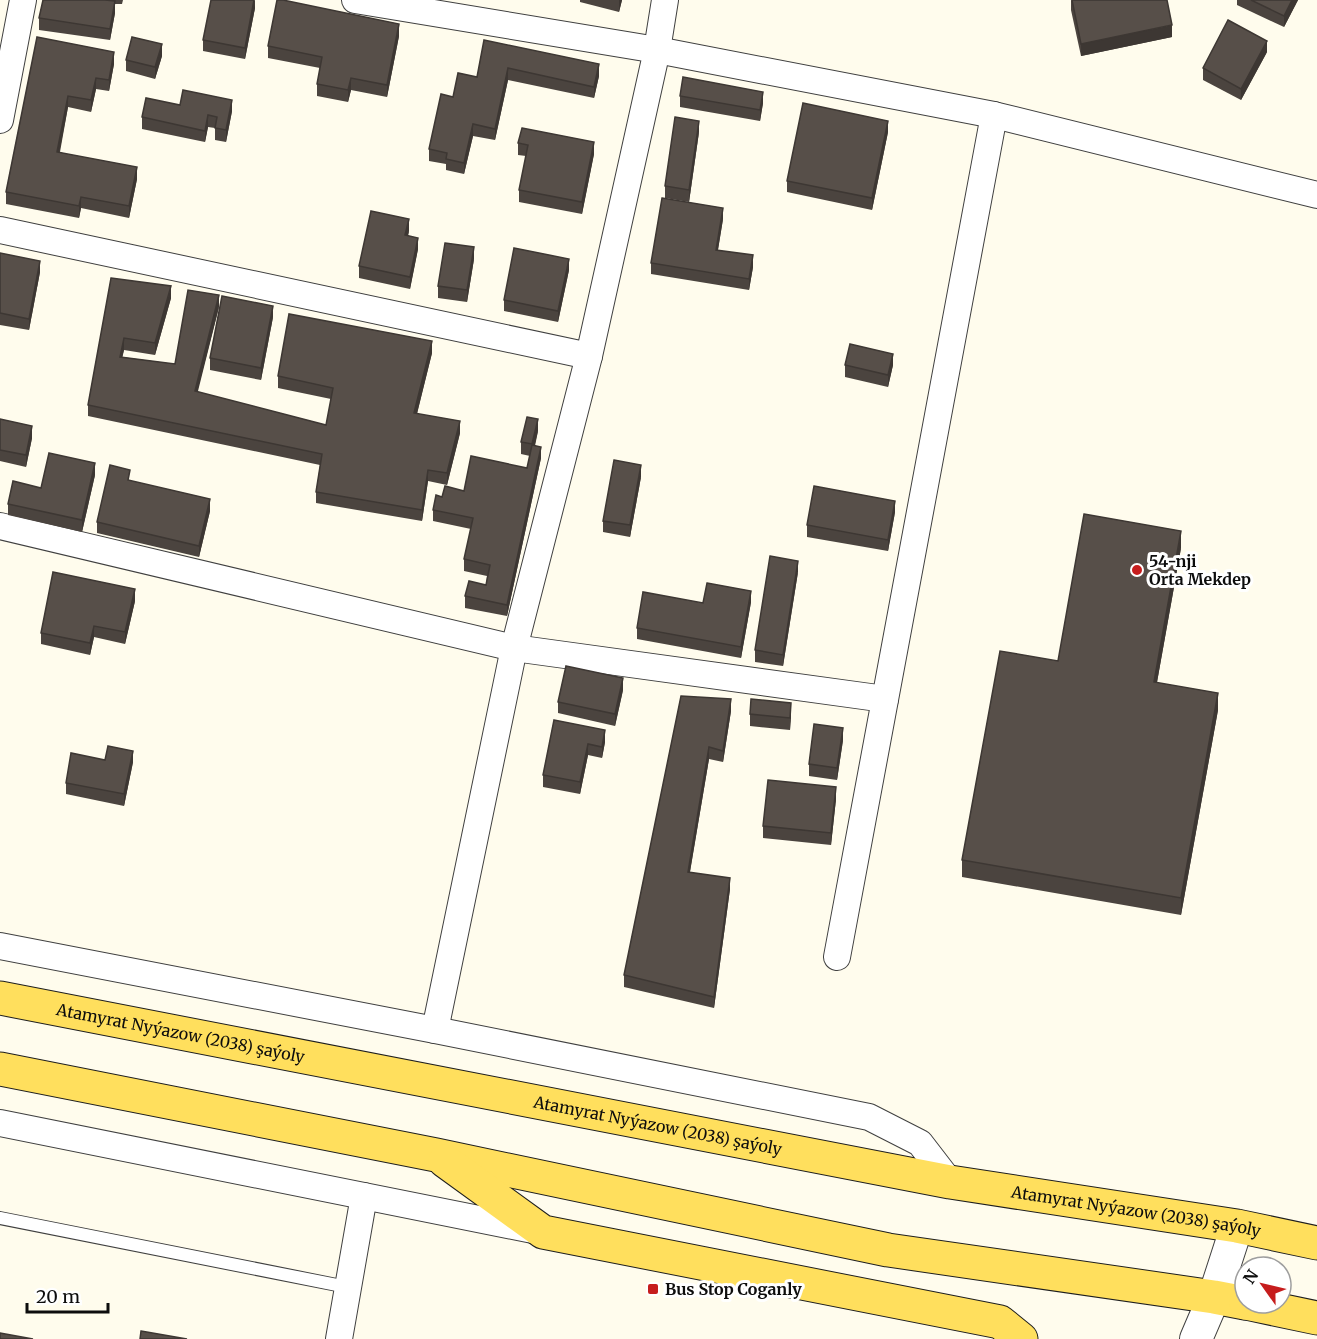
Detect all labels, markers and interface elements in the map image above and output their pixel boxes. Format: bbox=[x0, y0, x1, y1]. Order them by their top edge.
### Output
place label: 54-nji Orta Mekdep bbox=[1149, 551, 1251, 589]
marker: 54-nji Orta Mekdep bbox=[1130, 563, 1144, 577]
street label: Atamyrat Nyýazow (2038) şaýoly bbox=[54, 999, 307, 1067]
street label: Atamyrat Nyýazow (2038) şaýoly bbox=[531, 1091, 784, 1159]
street label: Atamyrat Nyýazow (2038) şaýoly bbox=[1009, 1181, 1263, 1241]
north arrow bbox=[1233, 1255, 1293, 1315]
text: N bbox=[1239, 1265, 1263, 1287]
scale bar bbox=[27, 1276, 108, 1314]
place label: Bus Stop Coganly bbox=[665, 1279, 802, 1299]
marker: Bus Stop Coganly bbox=[646, 1282, 660, 1296]
text: 20 m bbox=[36, 1285, 80, 1308]

